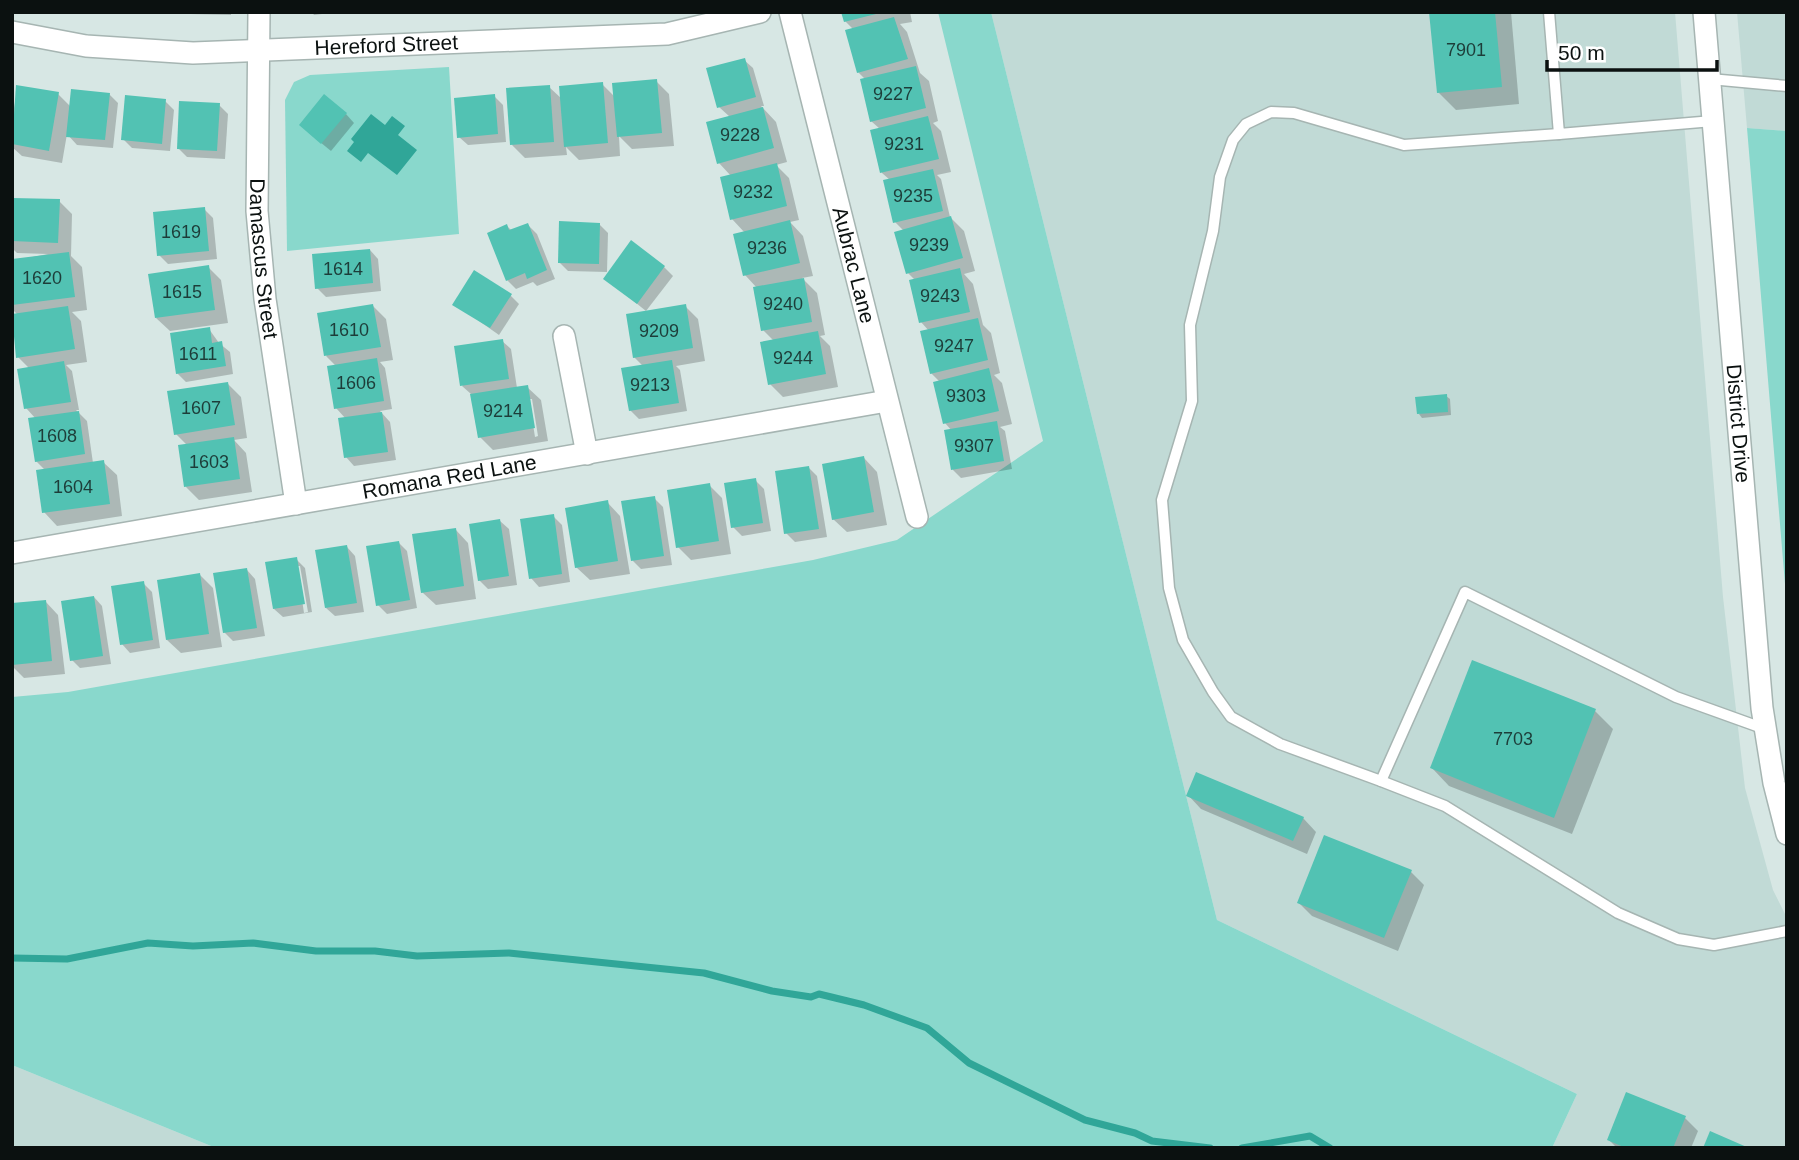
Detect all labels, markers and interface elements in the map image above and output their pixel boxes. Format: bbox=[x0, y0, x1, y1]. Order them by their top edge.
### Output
scale bar bbox=[1547, 28, 1717, 72]
street label: Hereford Street bbox=[314, 30, 459, 59]
house number: 7901 bbox=[1446, 40, 1486, 60]
text: 50 m bbox=[1558, 41, 1605, 64]
house number: 9227 bbox=[873, 84, 913, 104]
house number: 9228 bbox=[720, 125, 760, 145]
house number: 9231 bbox=[884, 134, 924, 154]
street label: Damascus Street bbox=[246, 178, 283, 341]
house number: 9232 bbox=[733, 182, 773, 202]
house number: 9235 bbox=[893, 186, 933, 206]
street label: Aubrac Lane bbox=[828, 204, 880, 326]
house number: 1619 bbox=[161, 222, 201, 242]
house number: 9239 bbox=[909, 235, 949, 255]
house number: 9236 bbox=[747, 238, 787, 258]
house number: 1614 bbox=[323, 259, 363, 279]
house number: 1620 bbox=[22, 268, 62, 288]
house number: 1615 bbox=[162, 282, 202, 302]
house number: 9243 bbox=[920, 286, 960, 306]
house number: 9240 bbox=[763, 294, 803, 314]
house number: 1610 bbox=[329, 320, 369, 340]
house number: 9209 bbox=[639, 321, 679, 341]
house number: 9247 bbox=[934, 336, 974, 356]
house number: 1611 bbox=[179, 344, 217, 364]
house number: 9244 bbox=[773, 348, 813, 368]
street label: District Drive bbox=[1722, 363, 1755, 484]
house number: 1606 bbox=[336, 373, 376, 393]
house number: 9213 bbox=[630, 375, 670, 395]
house number: 9303 bbox=[946, 386, 986, 406]
house number: 1607 bbox=[181, 398, 221, 418]
house number: 9214 bbox=[483, 401, 523, 421]
house number: 1608 bbox=[37, 426, 77, 446]
house number: 9307 bbox=[954, 436, 994, 456]
street label: Romana Red Lane bbox=[360, 450, 538, 503]
house number: 1603 bbox=[189, 452, 229, 472]
house number: 1604 bbox=[53, 477, 93, 497]
house number: 7703 bbox=[1493, 729, 1533, 749]

